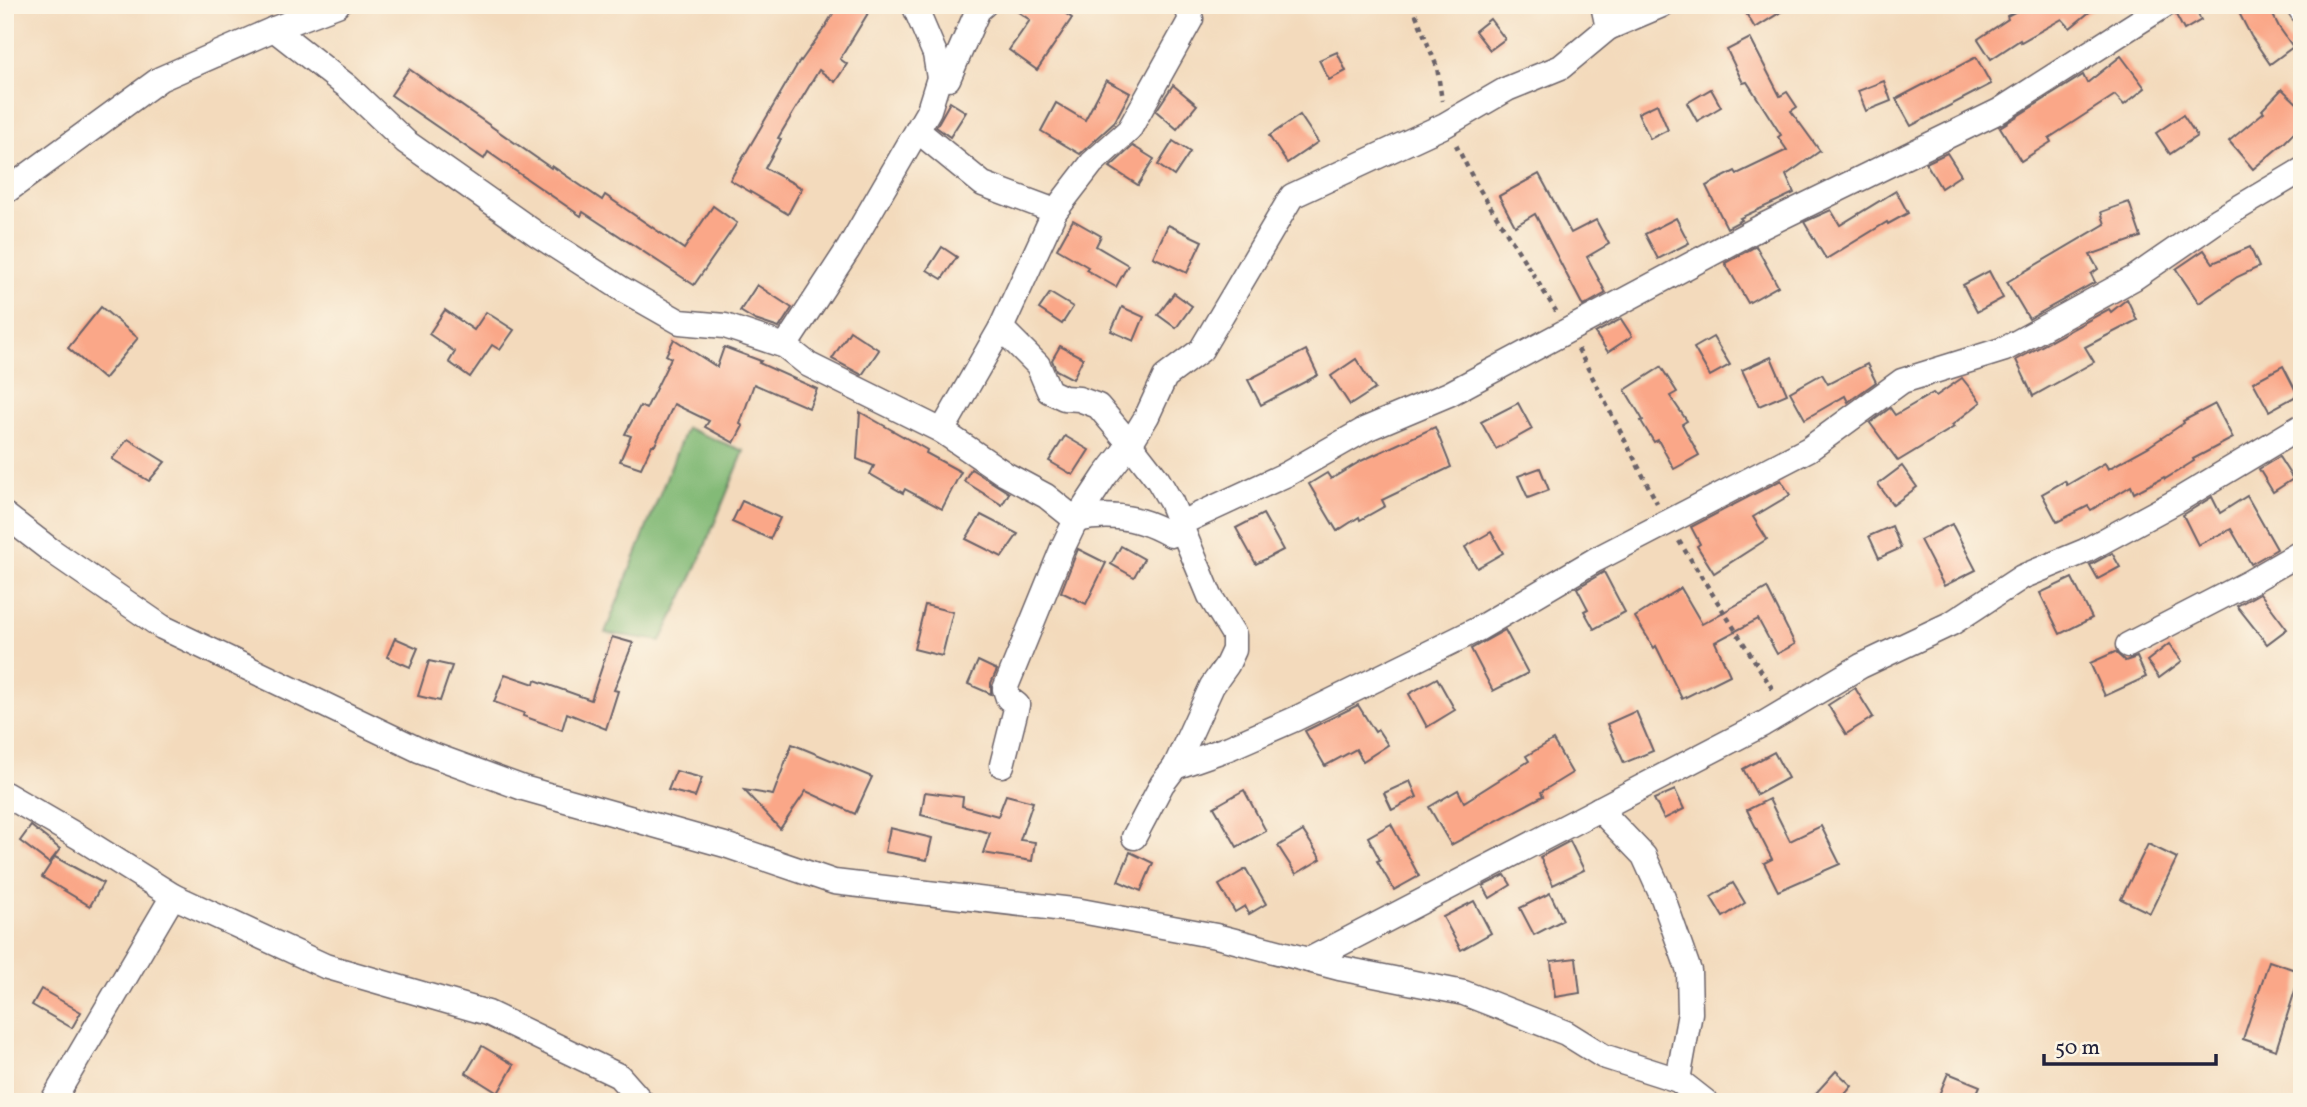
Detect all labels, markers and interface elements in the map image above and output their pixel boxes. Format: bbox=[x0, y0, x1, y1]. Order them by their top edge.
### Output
scale bar bbox=[2044, 1023, 2216, 1067]
text: 50 m bbox=[2055, 1034, 2100, 1063]

